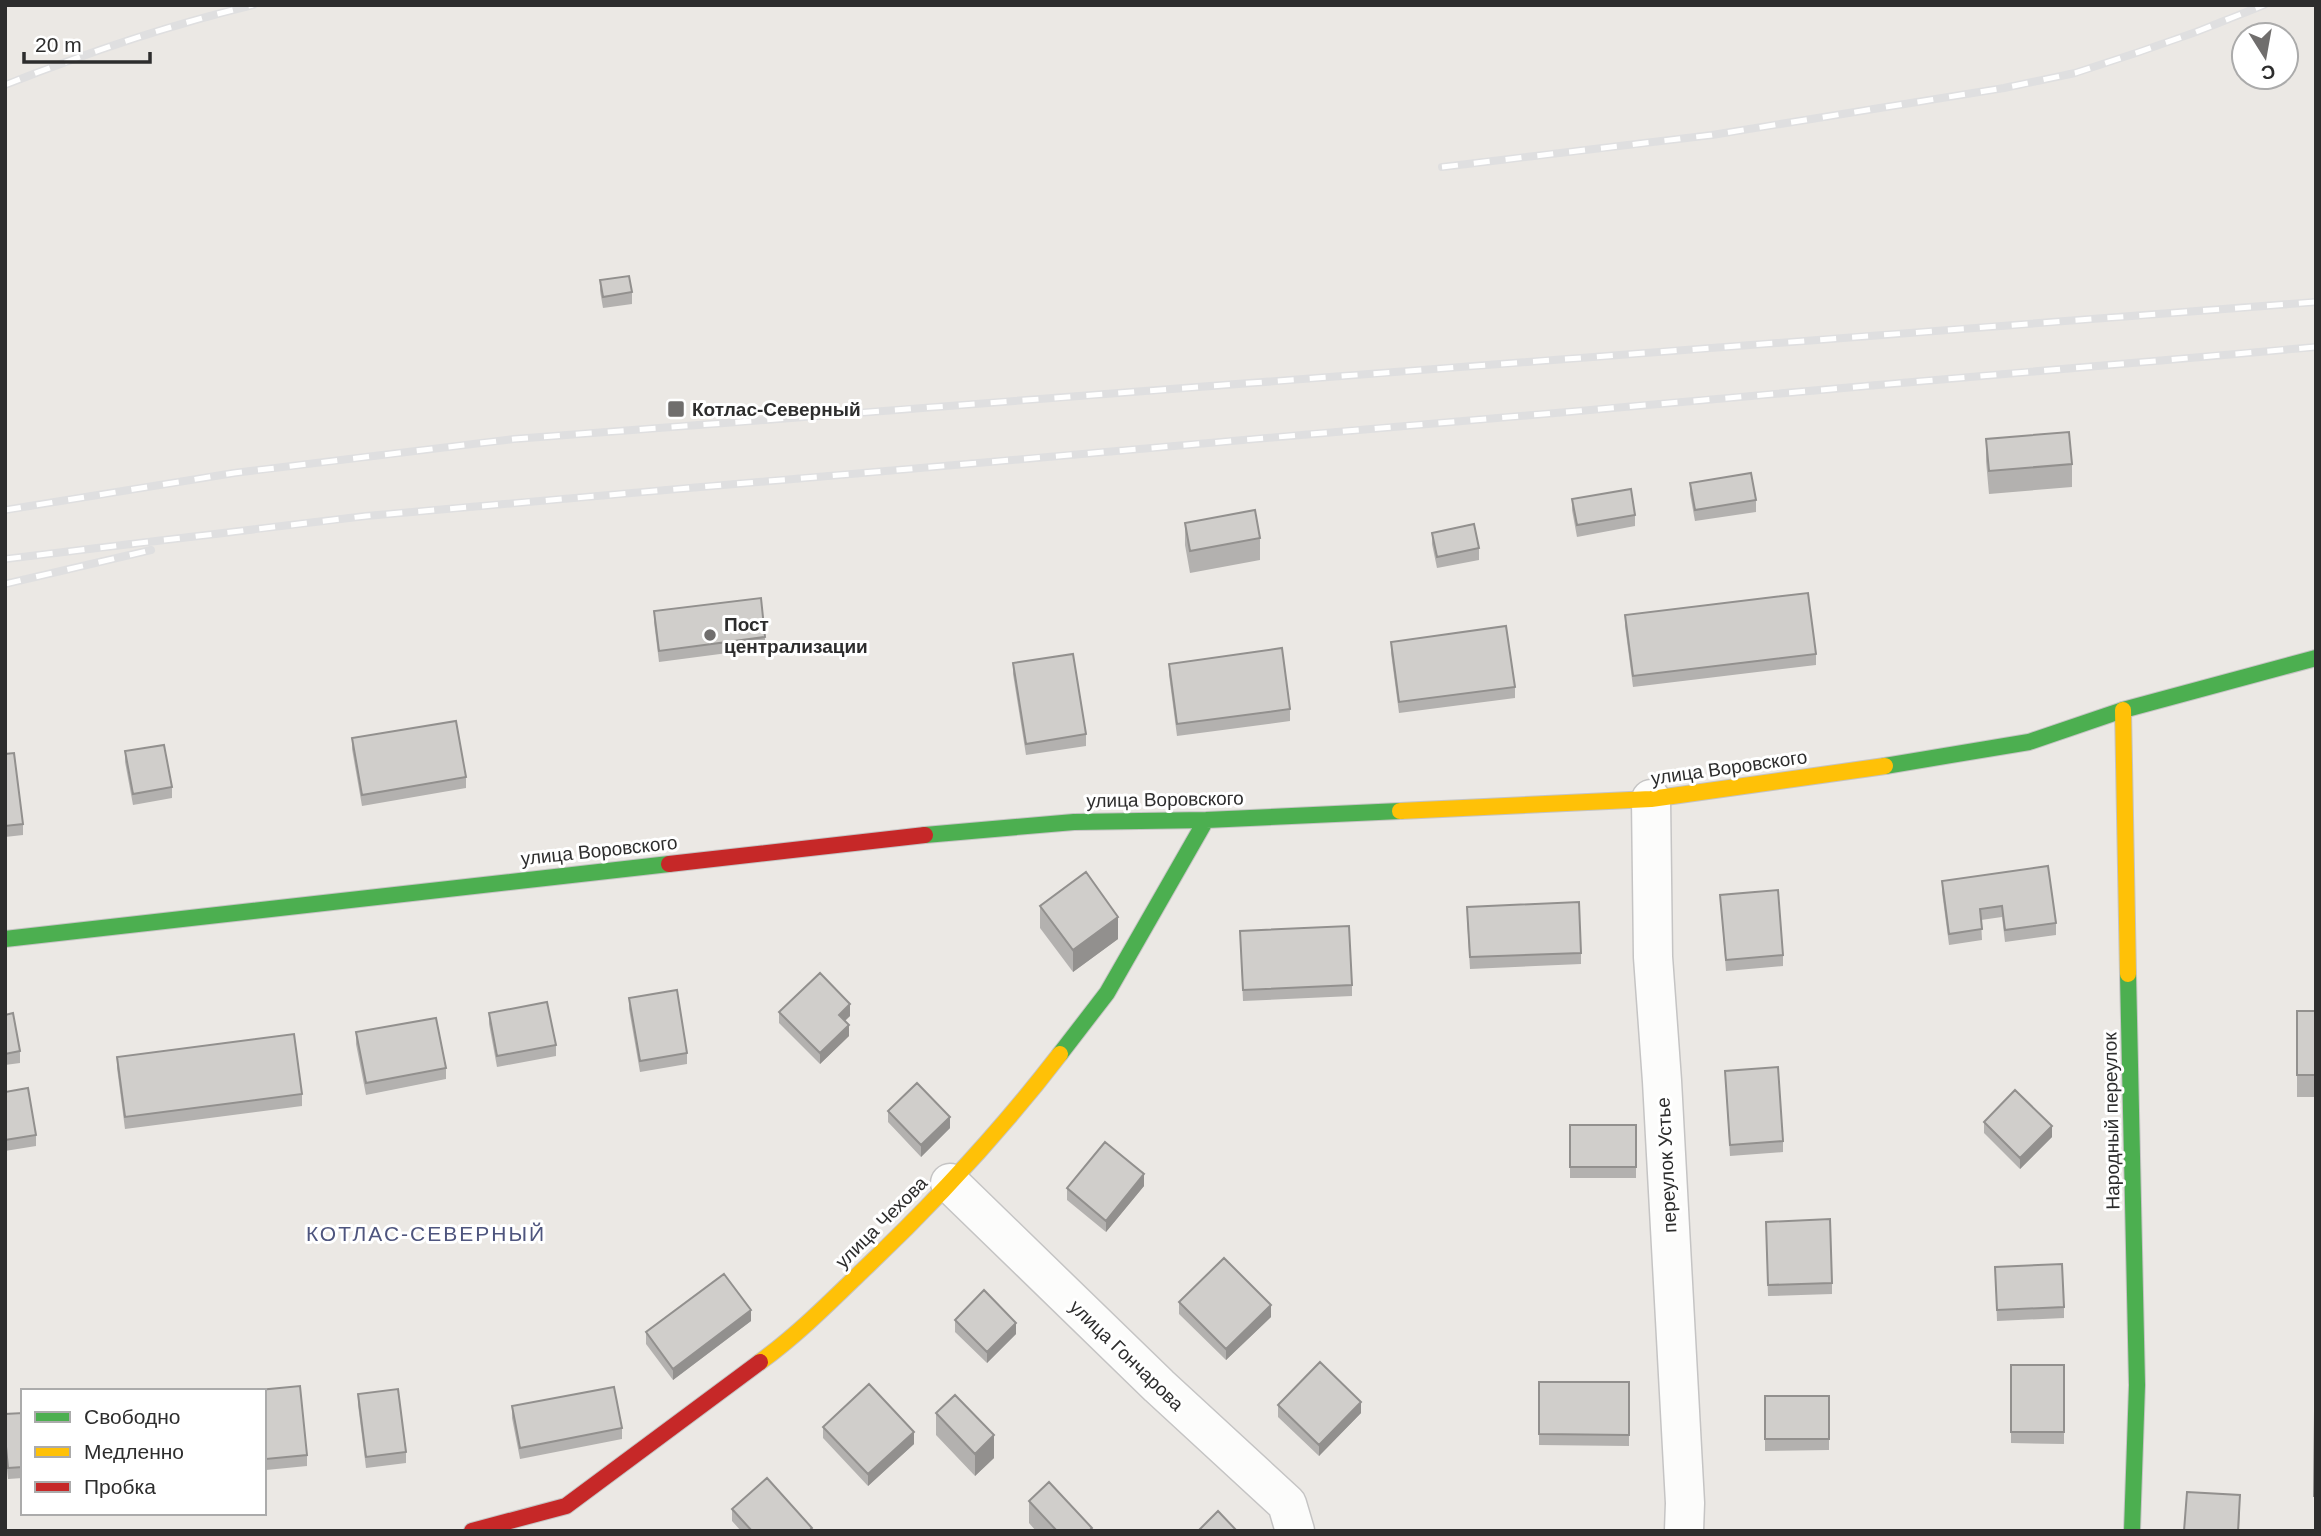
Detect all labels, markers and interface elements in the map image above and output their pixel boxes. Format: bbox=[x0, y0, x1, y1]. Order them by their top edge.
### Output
scale bar bbox=[24, 21, 150, 65]
north arrow bbox=[2230, 21, 2300, 91]
text: 20 m bbox=[35, 33, 82, 56]
text: С bbox=[2259, 61, 2277, 84]
marker: Котлас-Северный bbox=[666, 399, 686, 419]
place label: Котлас-Северный bbox=[692, 399, 861, 420]
place label: Пост централизации bbox=[724, 614, 868, 657]
marker: Пост централизации bbox=[702, 627, 718, 643]
street label: улица Воровского bbox=[1650, 746, 1808, 789]
street label: улица Воровского bbox=[1086, 788, 1244, 811]
street label: улица Воровского bbox=[520, 832, 678, 869]
street label: Народный переулок bbox=[2099, 1032, 2124, 1210]
street label: переулок Устье bbox=[1652, 1097, 1681, 1233]
street label: улица Чехова bbox=[831, 1172, 932, 1272]
district label: КОТЛАС-СЕВЕРНЫЙ bbox=[306, 1222, 546, 1245]
street label: улица Гончарова bbox=[1066, 1296, 1188, 1415]
legend bbox=[21, 1389, 266, 1515]
text: Свободно bbox=[84, 1405, 181, 1428]
text: Медленно bbox=[84, 1440, 184, 1463]
text: Пробка bbox=[84, 1475, 156, 1498]

